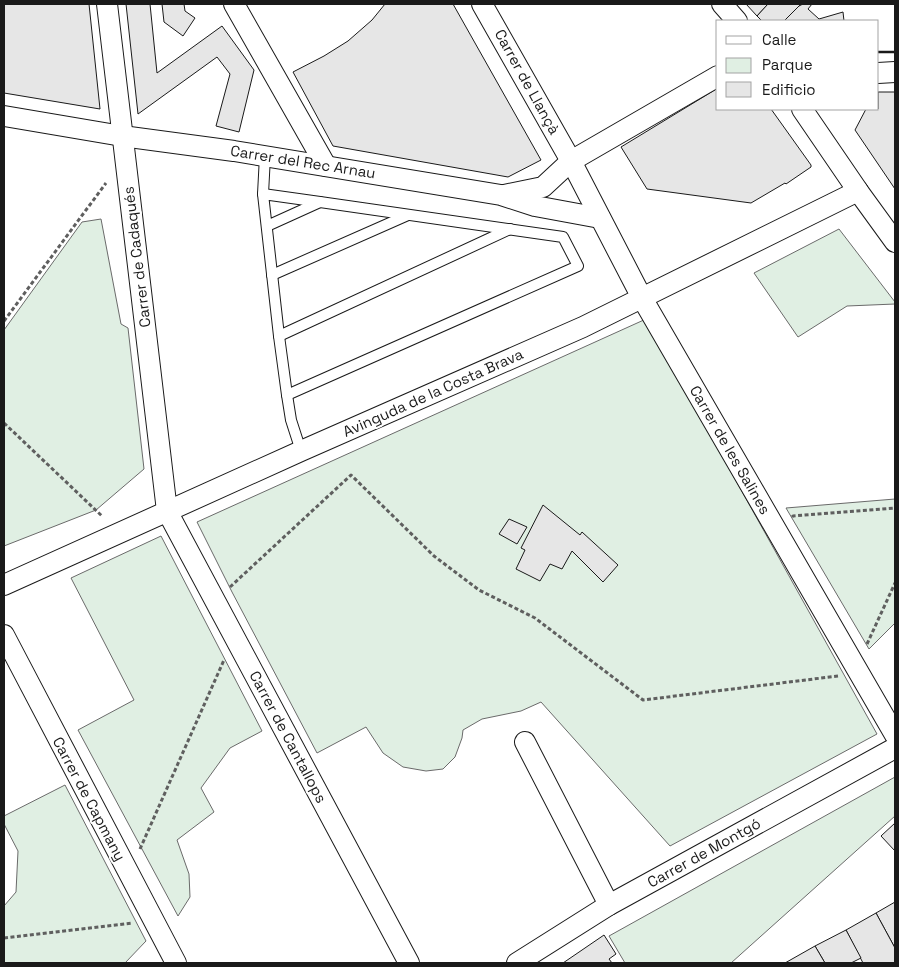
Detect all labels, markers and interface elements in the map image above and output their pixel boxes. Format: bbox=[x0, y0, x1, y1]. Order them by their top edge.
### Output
legend bbox=[716, 20, 879, 110]
street label: Carrer de Llançà bbox=[491, 26, 564, 138]
text: Calle bbox=[762, 30, 797, 49]
text: Parque bbox=[762, 55, 813, 74]
text: Edificio bbox=[762, 80, 816, 99]
street label: Carrer del Rec Arnau bbox=[229, 141, 377, 182]
street label: Carrer de Cadaqués bbox=[118, 185, 155, 329]
street label: Avinguda de la Costa Brava bbox=[340, 344, 526, 441]
street label: Carrer de les Salines bbox=[686, 382, 775, 518]
street label: Carrer de Cantallops bbox=[246, 667, 331, 806]
street label: Carrer de Capmany bbox=[49, 733, 130, 864]
street label: Carrer de Montgó bbox=[644, 814, 764, 892]

